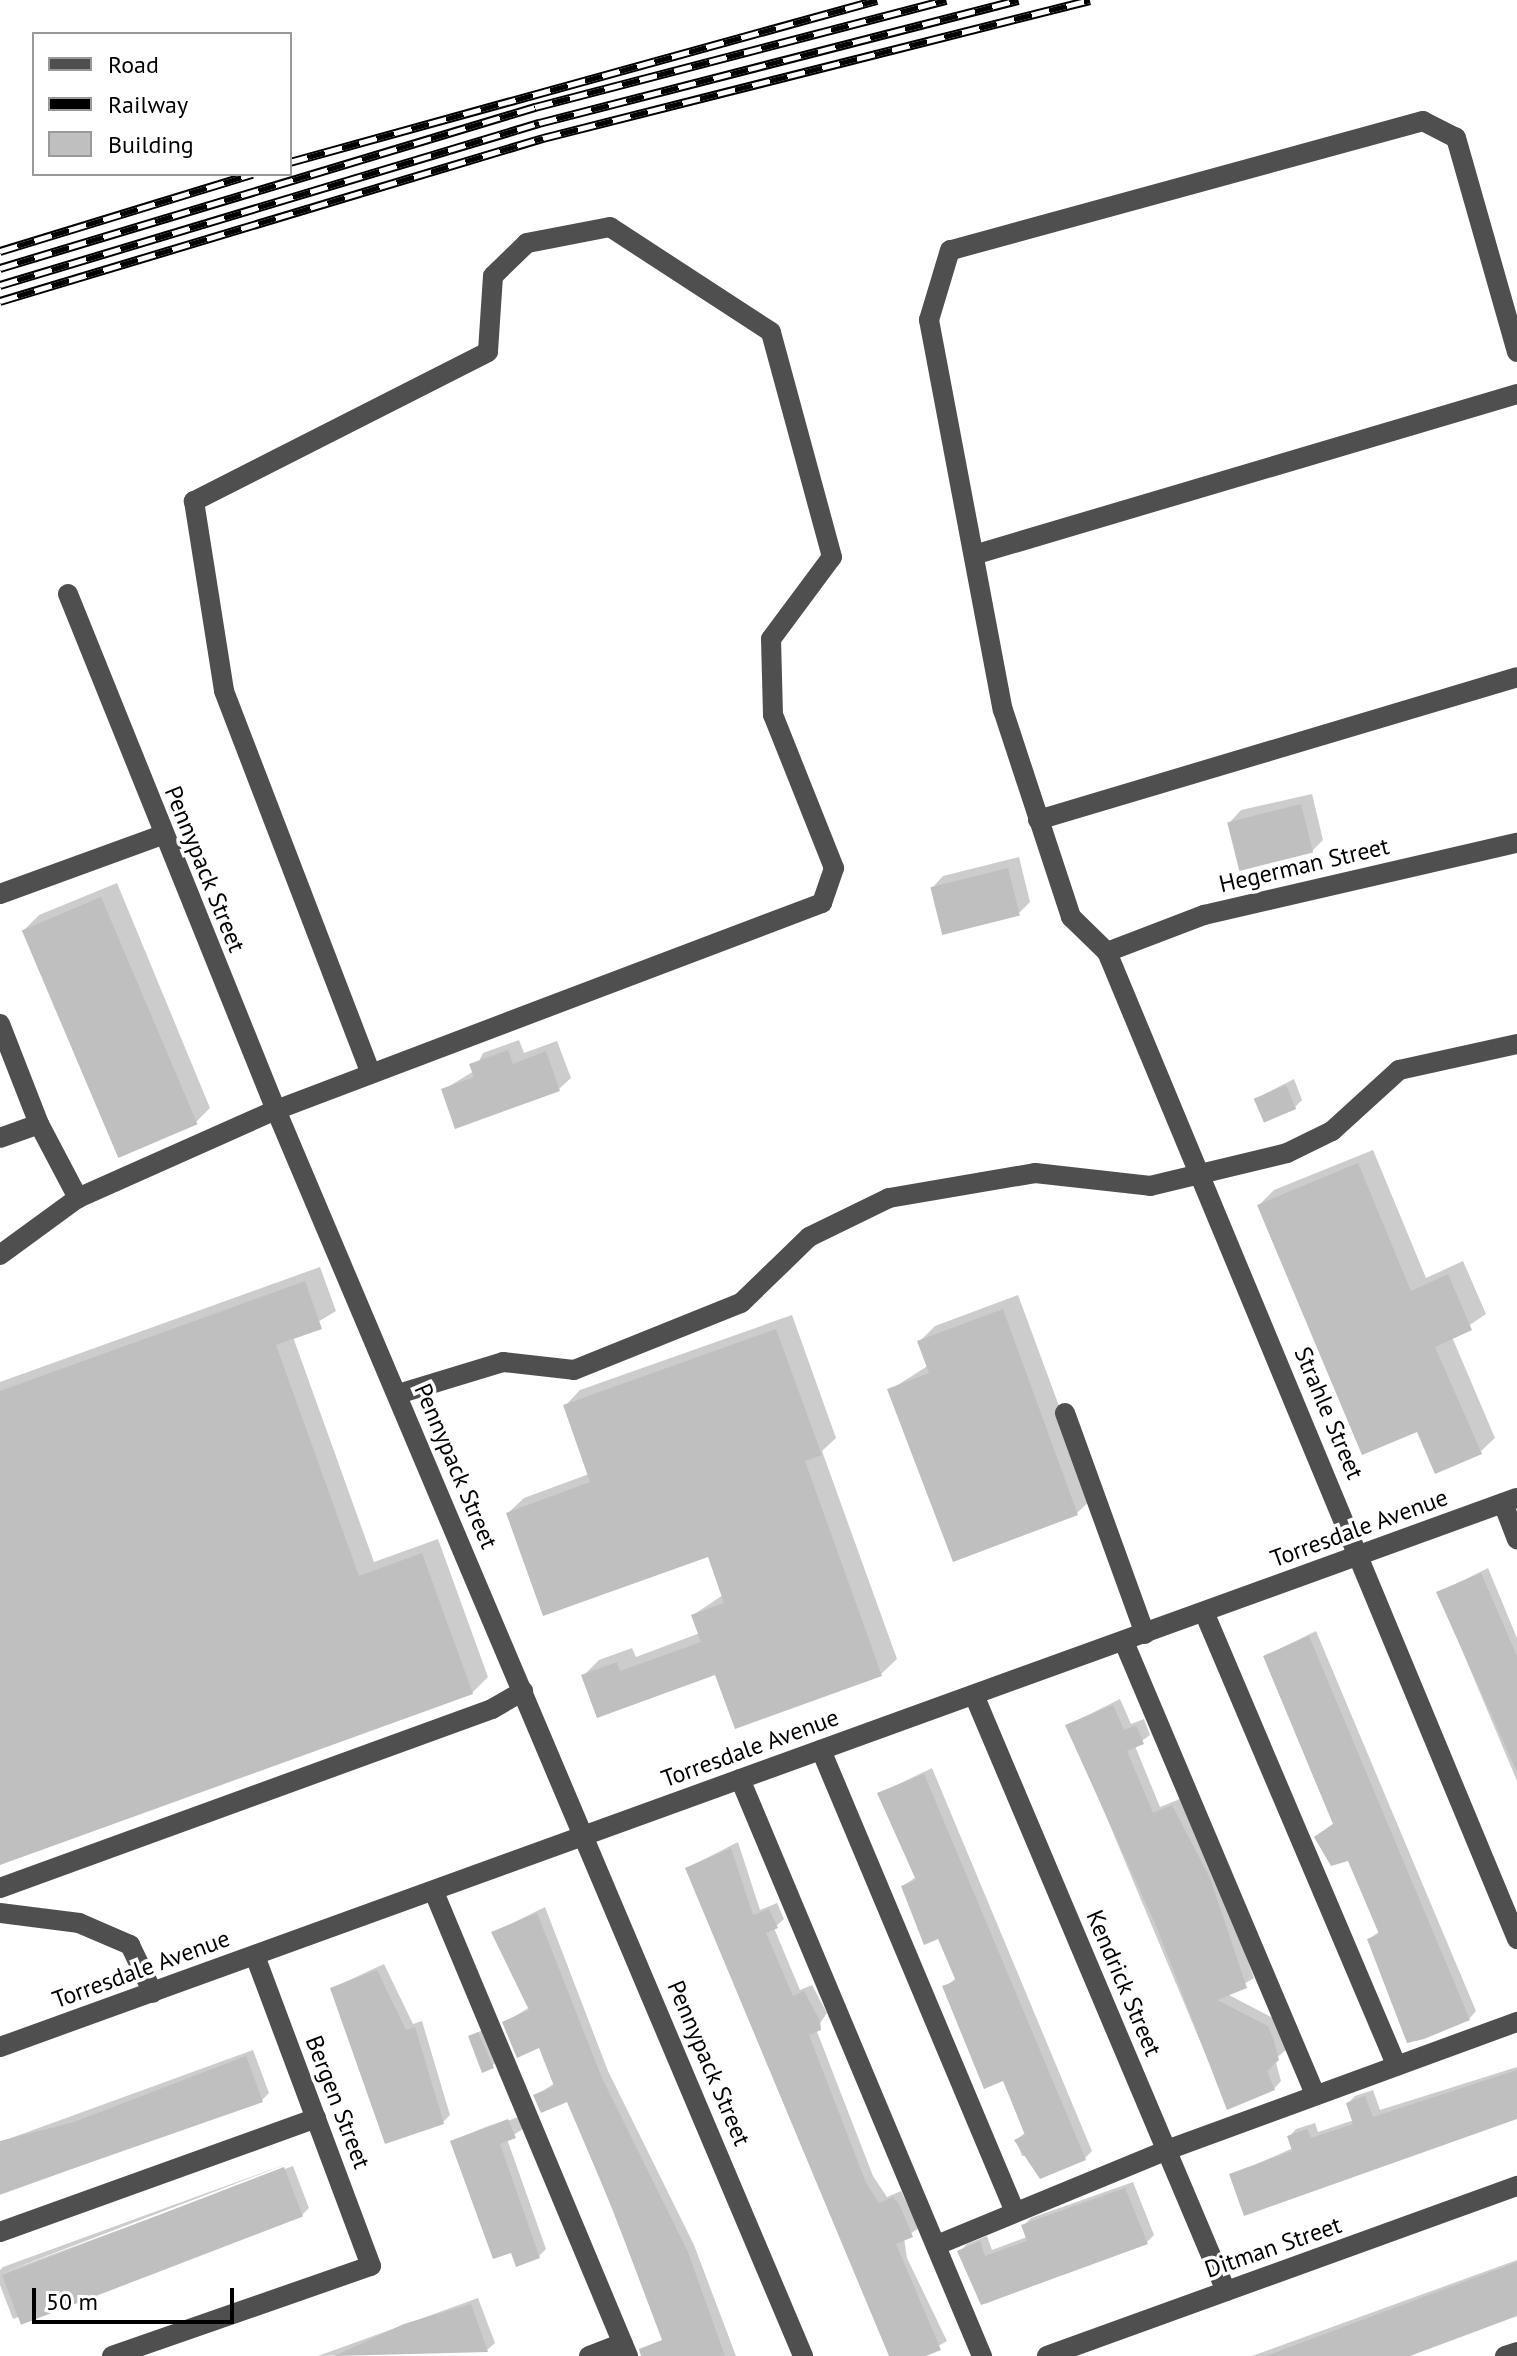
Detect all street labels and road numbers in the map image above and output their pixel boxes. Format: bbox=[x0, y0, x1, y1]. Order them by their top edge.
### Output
street label: Pennypack Street bbox=[158, 782, 252, 956]
street label: Hegerman Street bbox=[1216, 831, 1392, 899]
street label: Strahle Street bbox=[1288, 1342, 1370, 1484]
street label: Pennypack Street bbox=[408, 1379, 504, 1553]
street label: Torresdale Avenue bbox=[1266, 1482, 1452, 1574]
street label: Torresdale Avenue bbox=[657, 1702, 843, 1794]
street label: Kendrick Street bbox=[1080, 1905, 1168, 2061]
street label: Torresdale Avenue bbox=[48, 1923, 234, 2015]
street label: Pennypack Street bbox=[661, 1976, 757, 2150]
street label: Bergen Street bbox=[299, 2031, 377, 2173]
street label: Ditman Street bbox=[1201, 2210, 1345, 2284]

